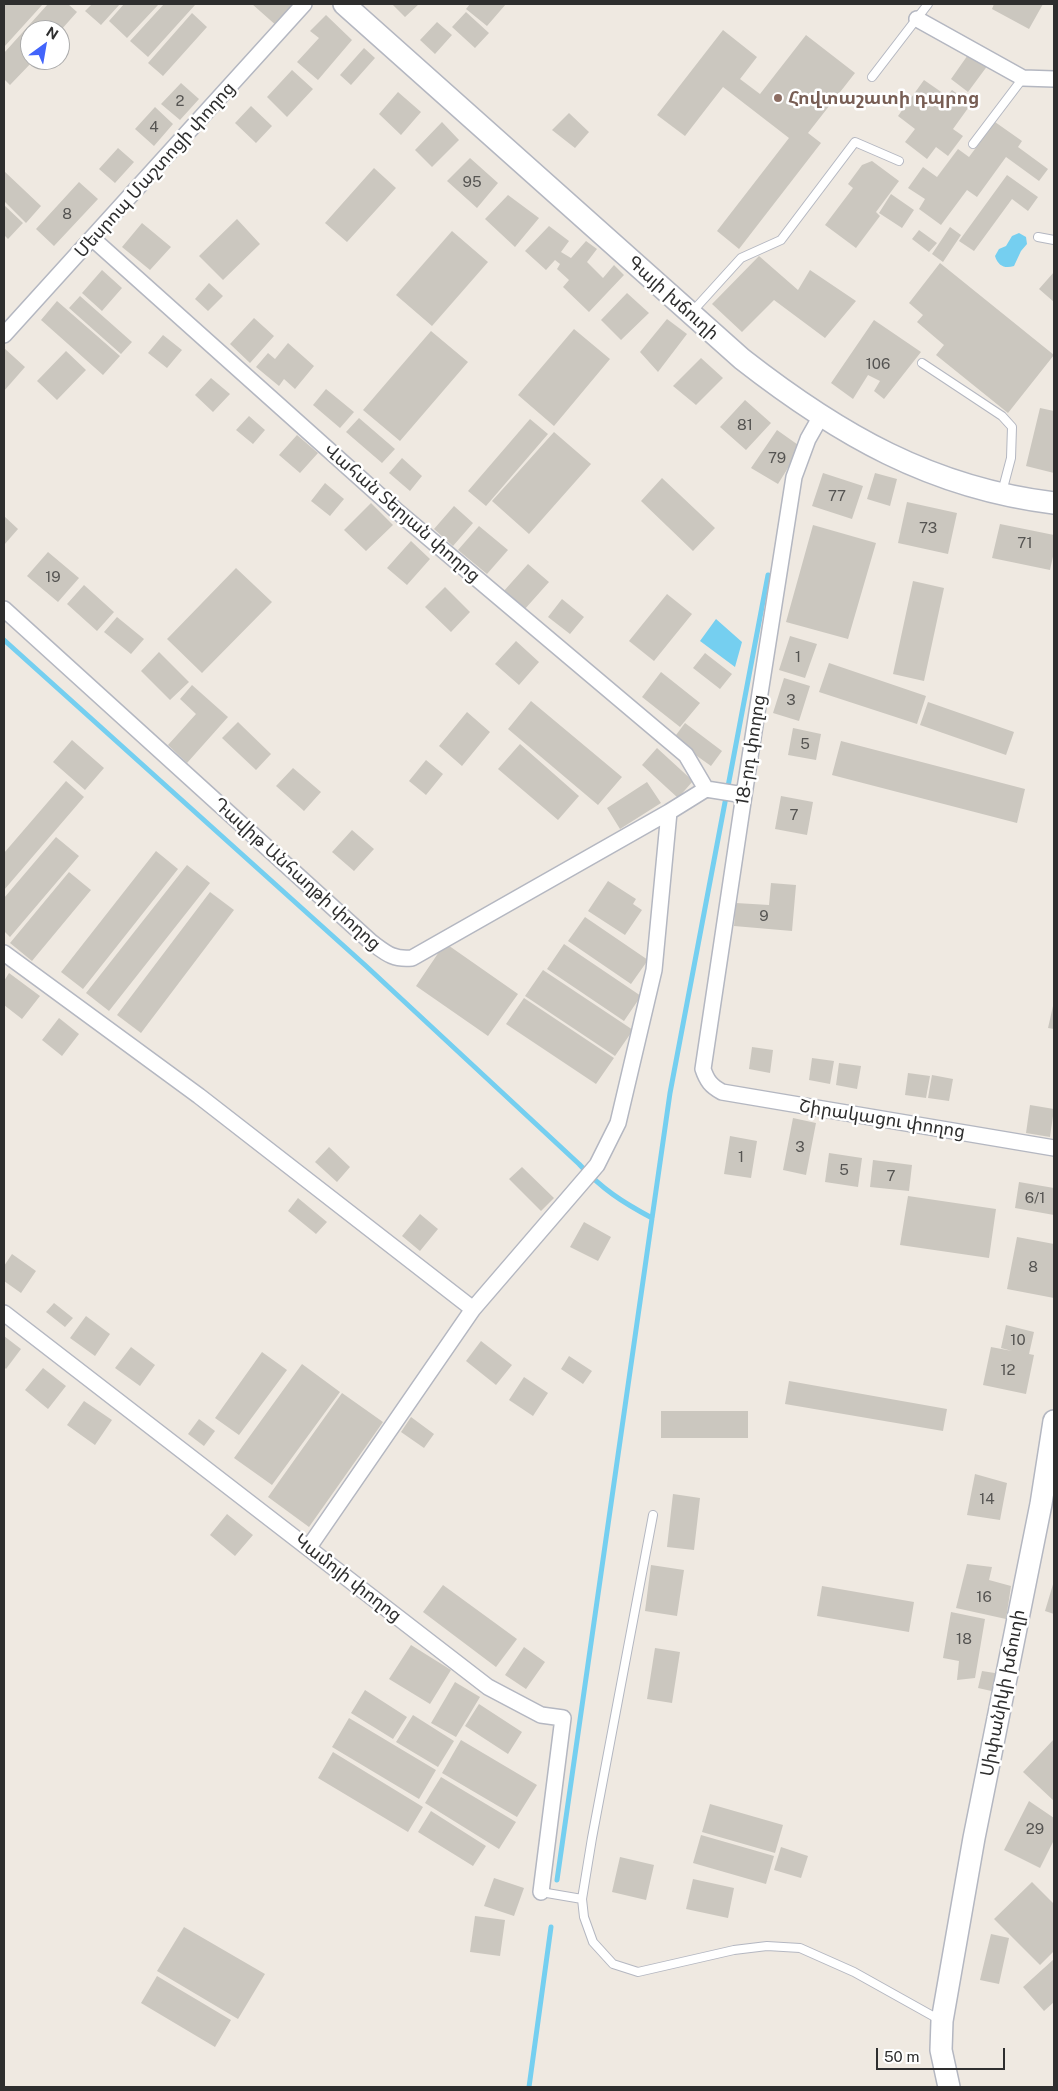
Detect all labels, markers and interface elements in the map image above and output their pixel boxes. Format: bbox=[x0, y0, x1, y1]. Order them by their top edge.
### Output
north arrow bbox=[20, 20, 70, 70]
text: N bbox=[44, 23, 61, 43]
street label: Մեսրոպ Մաշտոցի փողոց bbox=[70, 78, 240, 262]
place label: Հովտաշատի դպրոց bbox=[788, 87, 979, 109]
house number: 2 bbox=[176, 92, 184, 110]
marker: Հովտաշատի դպրոց bbox=[772, 92, 784, 104]
house number: 4 bbox=[149, 118, 159, 136]
house number: 95 bbox=[463, 173, 481, 191]
house number: 8 bbox=[62, 205, 72, 223]
street label: Գայի խճուղի bbox=[623, 251, 723, 345]
house number: 106 bbox=[866, 355, 890, 373]
house number: 81 bbox=[737, 416, 753, 434]
street label: Վահան Տերյան փողոց bbox=[319, 439, 485, 587]
house number: 79 bbox=[768, 449, 786, 467]
house number: 77 bbox=[828, 487, 846, 505]
house number: 73 bbox=[919, 519, 937, 537]
house number: 71 bbox=[1017, 534, 1033, 552]
house number: 19 bbox=[45, 568, 61, 586]
house number: 1 bbox=[795, 648, 801, 666]
house number: 3 bbox=[786, 691, 796, 709]
street label: 18-րդ փողոց bbox=[732, 693, 770, 807]
house number: 5 bbox=[800, 735, 810, 753]
street label: Դավիթ Անհաղթի փողոց bbox=[209, 793, 385, 955]
house number: 7 bbox=[789, 806, 799, 824]
house number: 9 bbox=[759, 907, 769, 925]
street label: Շիրակացու փողոց bbox=[797, 1095, 967, 1143]
house number: 3 bbox=[795, 1138, 805, 1156]
house number: 1 bbox=[738, 1148, 744, 1166]
house number: 5 bbox=[839, 1161, 849, 1179]
house number: 7 bbox=[886, 1167, 896, 1185]
house number: 6/1 bbox=[1025, 1189, 1045, 1207]
house number: 8 bbox=[1028, 1258, 1038, 1276]
house number: 10 bbox=[1010, 1331, 1026, 1349]
house number: 12 bbox=[1000, 1361, 1016, 1379]
house number: 14 bbox=[979, 1490, 995, 1508]
street label: Կամոյի փողոց bbox=[290, 1529, 406, 1627]
house number: 16 bbox=[976, 1588, 992, 1606]
street label: Սիփանիկի խճուղի bbox=[976, 1608, 1030, 1778]
house number: 18 bbox=[956, 1630, 972, 1648]
house number: 29 bbox=[1026, 1820, 1044, 1838]
scale bar bbox=[878, 2038, 1007, 2070]
text: 50 m bbox=[884, 2048, 919, 2065]

